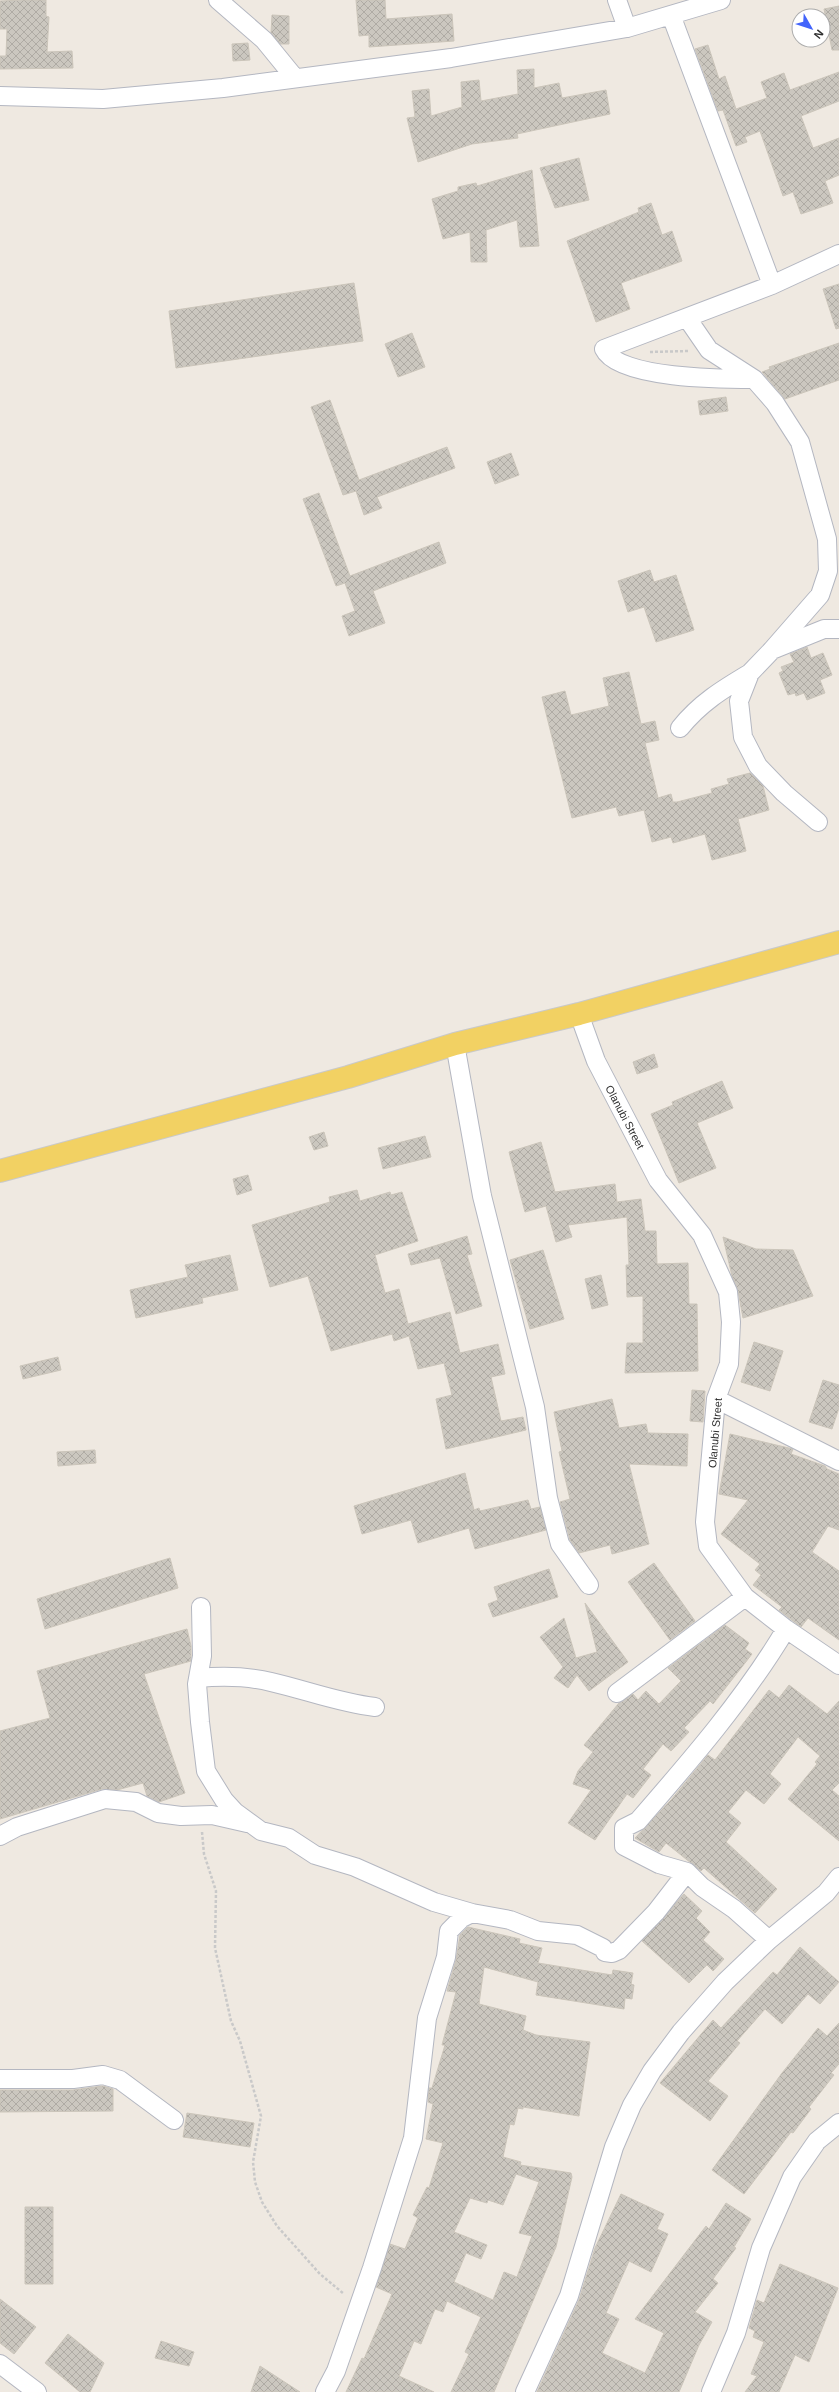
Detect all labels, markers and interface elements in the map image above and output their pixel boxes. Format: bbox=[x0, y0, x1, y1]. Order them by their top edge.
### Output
north arrow bbox=[791, 8, 831, 48]
text: N bbox=[812, 27, 826, 41]
street label: Olanubi Street bbox=[603, 1083, 647, 1151]
street label: Olanubi Street bbox=[706, 1397, 724, 1469]

